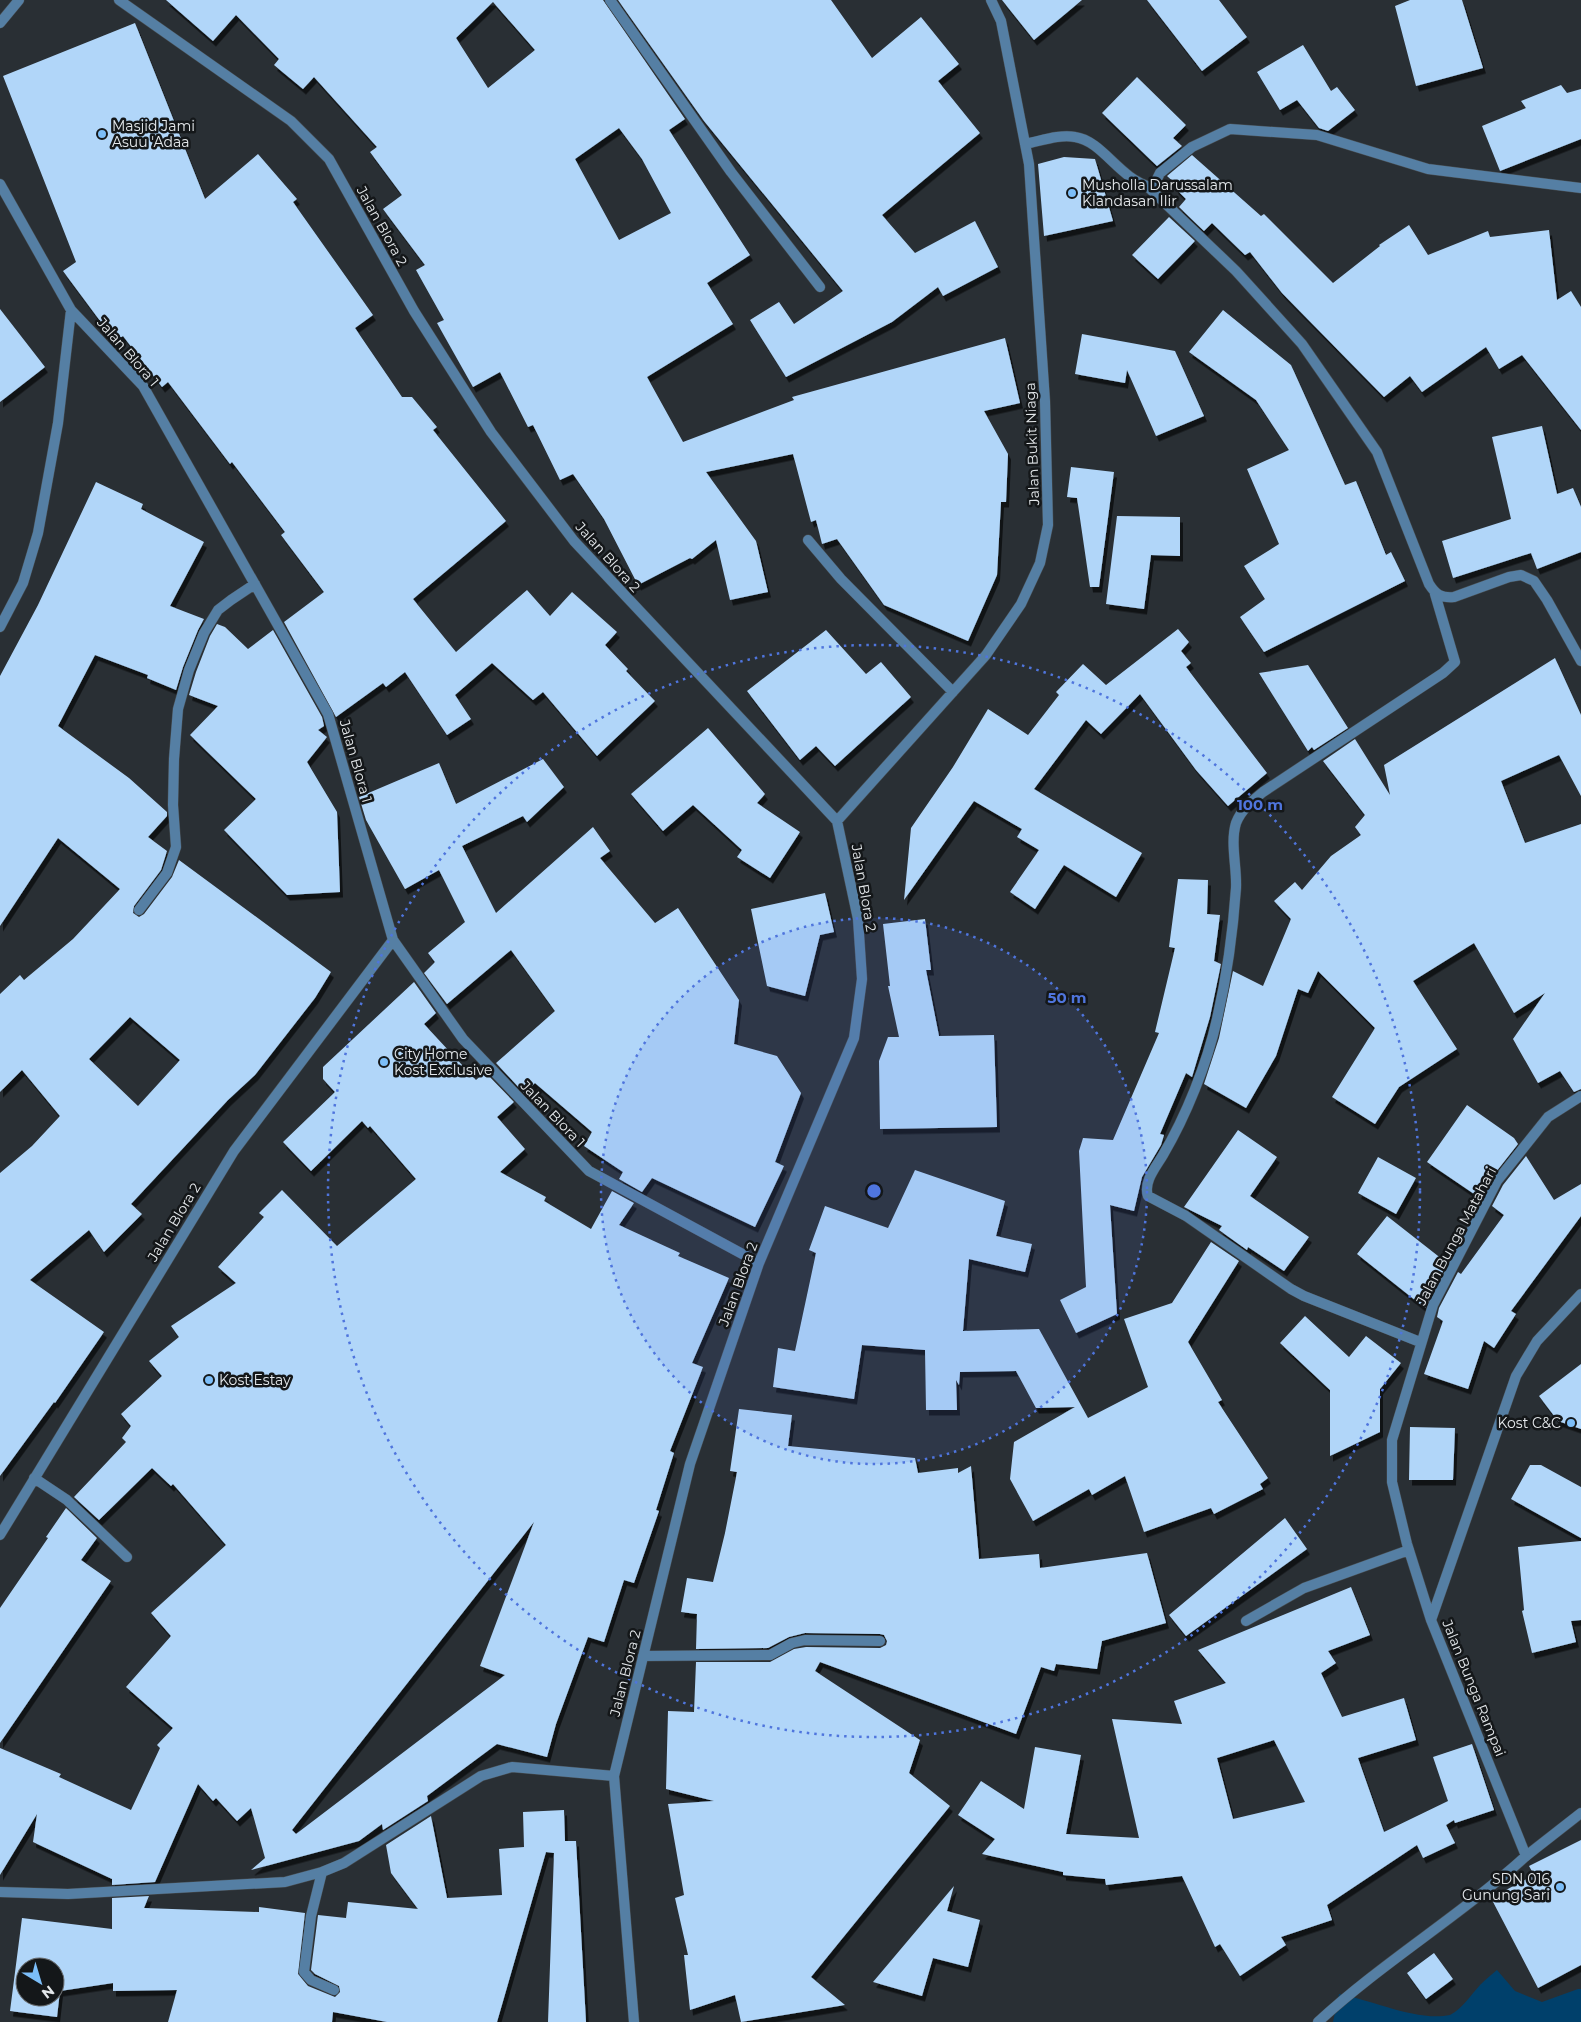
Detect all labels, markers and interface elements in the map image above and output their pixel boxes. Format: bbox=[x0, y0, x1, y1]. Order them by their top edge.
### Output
place label: Masjid Jami Asuu 'Adaa bbox=[112, 117, 195, 151]
marker: Masjid Jami Asuu 'Adaa bbox=[96, 128, 108, 140]
place label: Musholla Darussalam Klandasan Ilir bbox=[1082, 176, 1233, 210]
street label: Jalan Blora 2 bbox=[352, 182, 411, 269]
marker: Musholla Darussalam Klandasan Ilir bbox=[1066, 187, 1078, 199]
street label: Jalan Blora 1 bbox=[92, 313, 163, 390]
street label: Jalan Bukit Niaga bbox=[1021, 382, 1043, 507]
street label: Jalan Blora 2 bbox=[571, 517, 644, 596]
street label: Jalan Blora 1 bbox=[335, 716, 376, 805]
text: 100 m bbox=[1237, 795, 1283, 814]
street label: Jalan Blora 2 bbox=[847, 842, 881, 933]
text: 50 m bbox=[1047, 988, 1087, 1007]
place label: City Home Kost Exclusive bbox=[394, 1045, 492, 1079]
marker: City Home Kost Exclusive bbox=[378, 1056, 390, 1068]
street label: Jalan Blora 1 bbox=[516, 1076, 589, 1151]
street label: Jalan Bunga Matahari bbox=[1412, 1164, 1500, 1309]
street label: Jalan Blora 2 bbox=[143, 1179, 205, 1265]
centre of rings bbox=[865, 1182, 883, 1200]
street label: Jalan Blora 2 bbox=[714, 1239, 762, 1330]
place label: Kost Estay bbox=[219, 1371, 291, 1389]
marker: Kost Estay bbox=[203, 1374, 215, 1386]
place label: Kost C&C bbox=[1497, 1414, 1561, 1432]
marker: Kost C&C bbox=[1565, 1417, 1577, 1429]
street label: Jalan Bunga Rampai bbox=[1438, 1616, 1510, 1759]
street label: Jalan Blora 2 bbox=[605, 1628, 644, 1719]
place label: SDN 016 Gunung Sari bbox=[1462, 1870, 1550, 1904]
marker: SDN 016 Gunung Sari bbox=[1554, 1881, 1566, 1893]
north arrow bbox=[15, 1957, 65, 2007]
text: N bbox=[38, 1982, 58, 2003]

